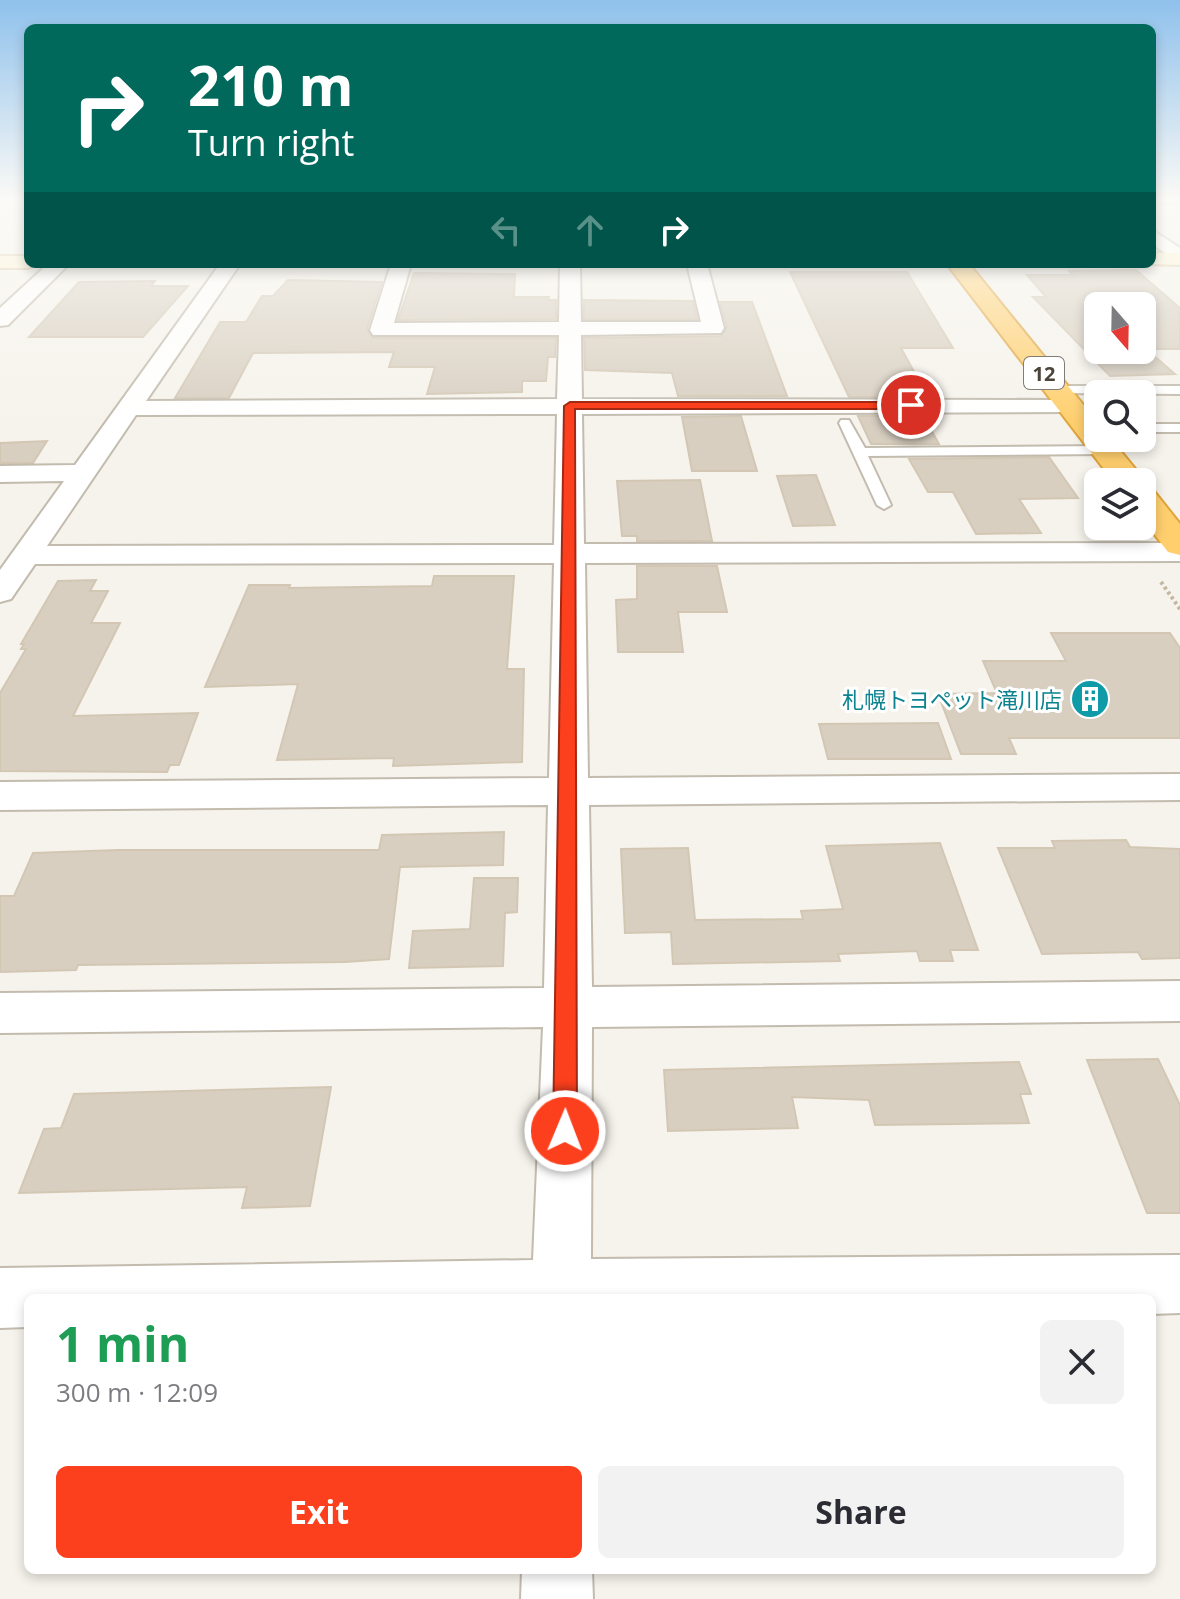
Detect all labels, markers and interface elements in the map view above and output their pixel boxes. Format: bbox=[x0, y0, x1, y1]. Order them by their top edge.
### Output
text: 210 m bbox=[188, 46, 354, 122]
icon: right bbox=[56, 56, 160, 160]
text: Turn right bbox=[188, 118, 354, 167]
icon: left bbox=[484, 208, 528, 252]
icon: ahead bbox=[568, 208, 612, 252]
icon: right bbox=[652, 208, 696, 252]
north arrow bbox=[1084, 292, 1156, 364]
map controls bbox=[1084, 292, 1156, 540]
road number: 12 bbox=[1024, 357, 1064, 389]
pin bbox=[877, 371, 945, 439]
button: search bbox=[1084, 380, 1156, 452]
icon: arrive bbox=[889, 383, 933, 427]
button: layers bbox=[1084, 468, 1156, 540]
building icon: 札幌トヨペット滝川店 bbox=[1069, 678, 1111, 720]
place label: 札幌トヨペット滝川店 bbox=[842, 684, 1062, 714]
position arrow bbox=[523, 1089, 607, 1173]
text: 1 min bbox=[56, 1311, 189, 1376]
button: close bbox=[1040, 1320, 1124, 1404]
text: 300 m · 12:09 bbox=[56, 1374, 218, 1410]
button: Exit bbox=[56, 1466, 582, 1558]
button: Share bbox=[598, 1466, 1124, 1558]

